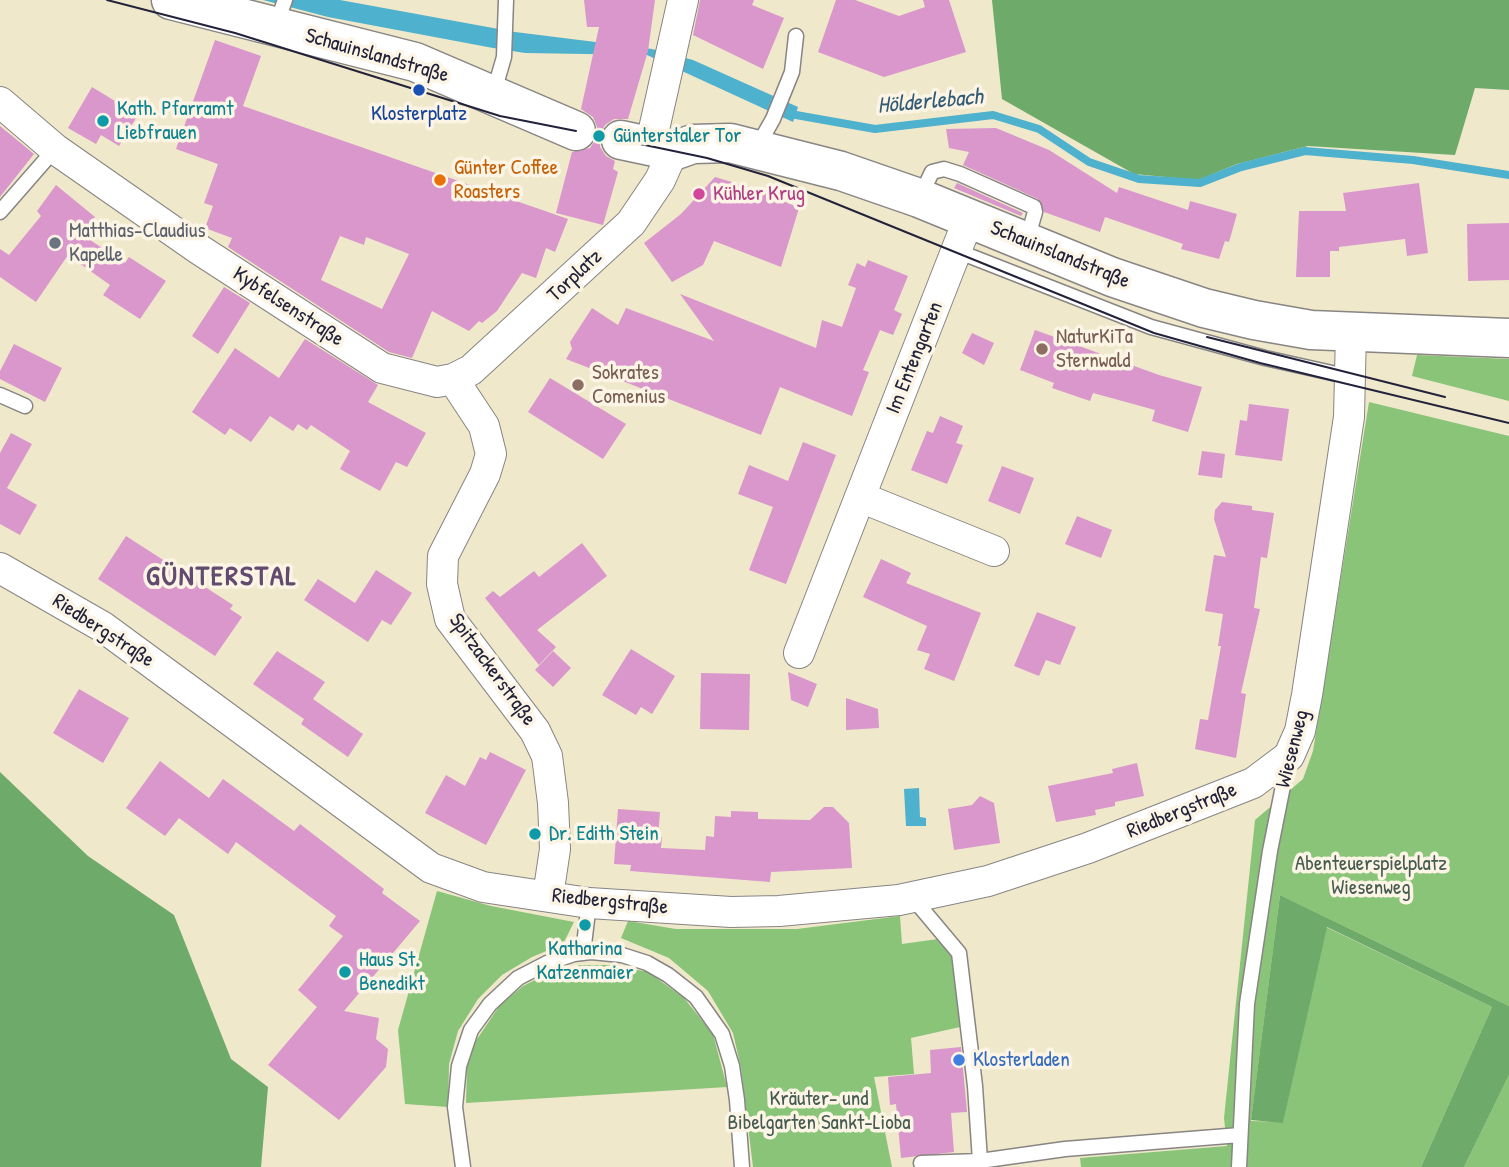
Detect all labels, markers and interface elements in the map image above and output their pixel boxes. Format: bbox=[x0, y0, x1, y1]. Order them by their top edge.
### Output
street label: Schauinslandstraße bbox=[302, 23, 452, 89]
marker: Klosterplatz bbox=[411, 82, 427, 98]
water label: Hölderlebach bbox=[876, 84, 984, 120]
place label: Kath. Pfarramt Liebfrauen bbox=[117, 96, 233, 146]
place label: Klosterplatz bbox=[371, 101, 467, 127]
marker: Kath. Pfarramt Liebfrauen bbox=[95, 113, 111, 129]
place label: Günterstaler Tor bbox=[613, 123, 741, 149]
marker: Günterstaler Tor bbox=[591, 128, 607, 144]
place label: Günter Coffee Roasters bbox=[454, 155, 558, 205]
marker: Günter Coffee Roasters bbox=[432, 172, 448, 188]
place label: Kühler Krug bbox=[713, 181, 805, 207]
marker: Kühler Krug bbox=[691, 186, 707, 202]
street label: Schauinslandstraße bbox=[987, 216, 1133, 294]
place label: Matthias-Claudius Kapelle bbox=[69, 218, 206, 268]
marker: Matthias-Claudius Kapelle bbox=[47, 235, 63, 251]
street label: Torplatz bbox=[542, 244, 608, 308]
street label: Kybfelsenstraße bbox=[228, 262, 348, 352]
street label: Im Entengarten bbox=[881, 298, 949, 418]
place label: NaturKiTa Sternwald bbox=[1056, 324, 1133, 374]
marker: NaturKiTa Sternwald bbox=[1034, 341, 1050, 357]
place label: Sokrates Comenius bbox=[592, 360, 665, 410]
marker: Sokrates Comenius bbox=[570, 377, 586, 393]
district label: GÜNTERSTAL bbox=[147, 561, 297, 595]
street label: Riedbergstraße bbox=[47, 589, 159, 673]
street label: Spitzackerstraße bbox=[443, 609, 541, 731]
street label: Wiesenweg bbox=[1271, 707, 1315, 791]
street label: Riedbergstraße bbox=[1123, 778, 1241, 844]
place label: Dr. Edith Stein bbox=[549, 821, 659, 847]
marker: Dr. Edith Stein bbox=[527, 826, 543, 842]
park label: Abenteuerspielplatz Wiesenweg bbox=[1295, 851, 1447, 901]
street label: Riedbergstraße bbox=[551, 883, 669, 921]
marker: Katharina Katzenmaier bbox=[577, 917, 593, 933]
place label: Katharina Katzenmaier bbox=[537, 936, 633, 986]
place label: Haus St. Benedikt bbox=[359, 947, 425, 997]
marker: Haus St. Benedikt bbox=[337, 964, 353, 980]
place label: Klosterladen bbox=[973, 1047, 1070, 1073]
marker: Klosterladen bbox=[951, 1052, 967, 1068]
park label: Kräuter- und Bibelgarten Sankt-Lioba bbox=[727, 1086, 911, 1136]

